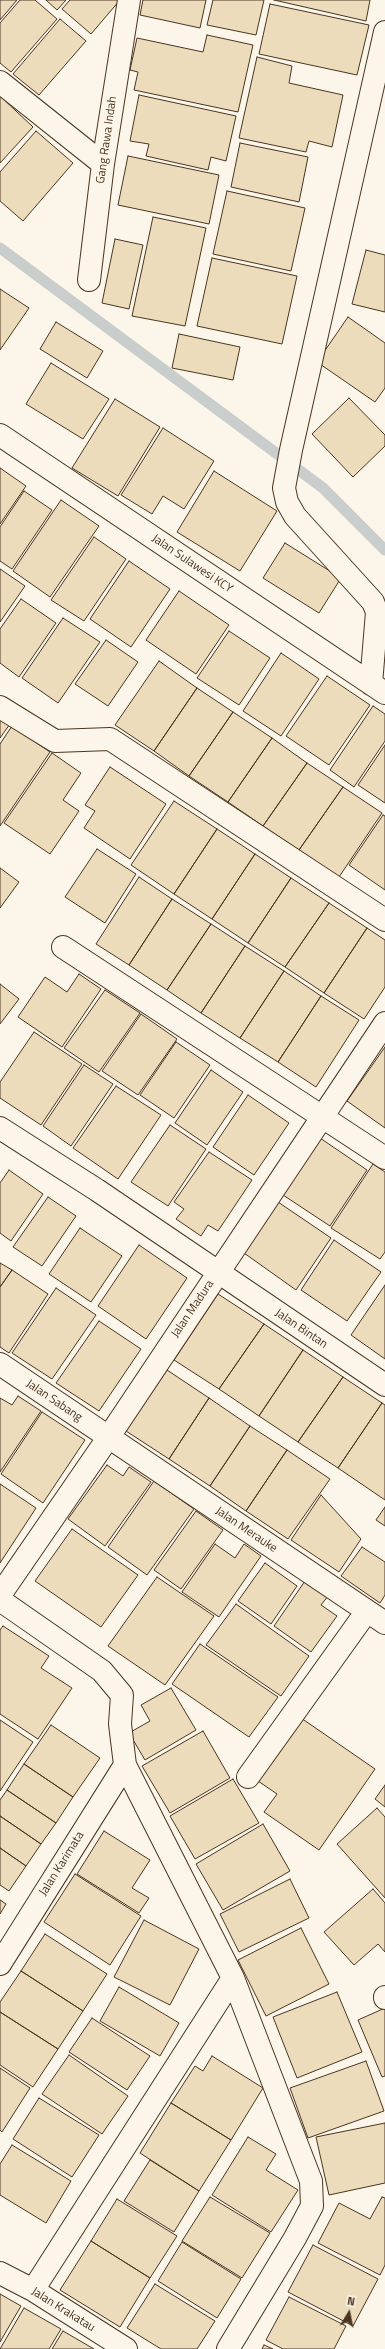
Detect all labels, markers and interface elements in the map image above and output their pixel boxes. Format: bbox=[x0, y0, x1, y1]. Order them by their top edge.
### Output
street label: Gang Rawa Indah bbox=[94, 95, 120, 185]
street label: Jalan Sulawesi KCY bbox=[149, 532, 235, 596]
street label: Jalan Madura bbox=[168, 1277, 218, 1341]
street label: Jalan Bintan bbox=[272, 1306, 330, 1352]
street label: Jalan Sabang bbox=[23, 1377, 85, 1425]
street label: Jalan Merauke bbox=[212, 1504, 280, 1556]
street label: Jalan Karimata bbox=[36, 1829, 88, 1899]
street label: Jalan Krakatau bbox=[28, 2285, 98, 2335]
north arrow bbox=[329, 2293, 369, 2333]
text: N bbox=[346, 2293, 356, 2310]

